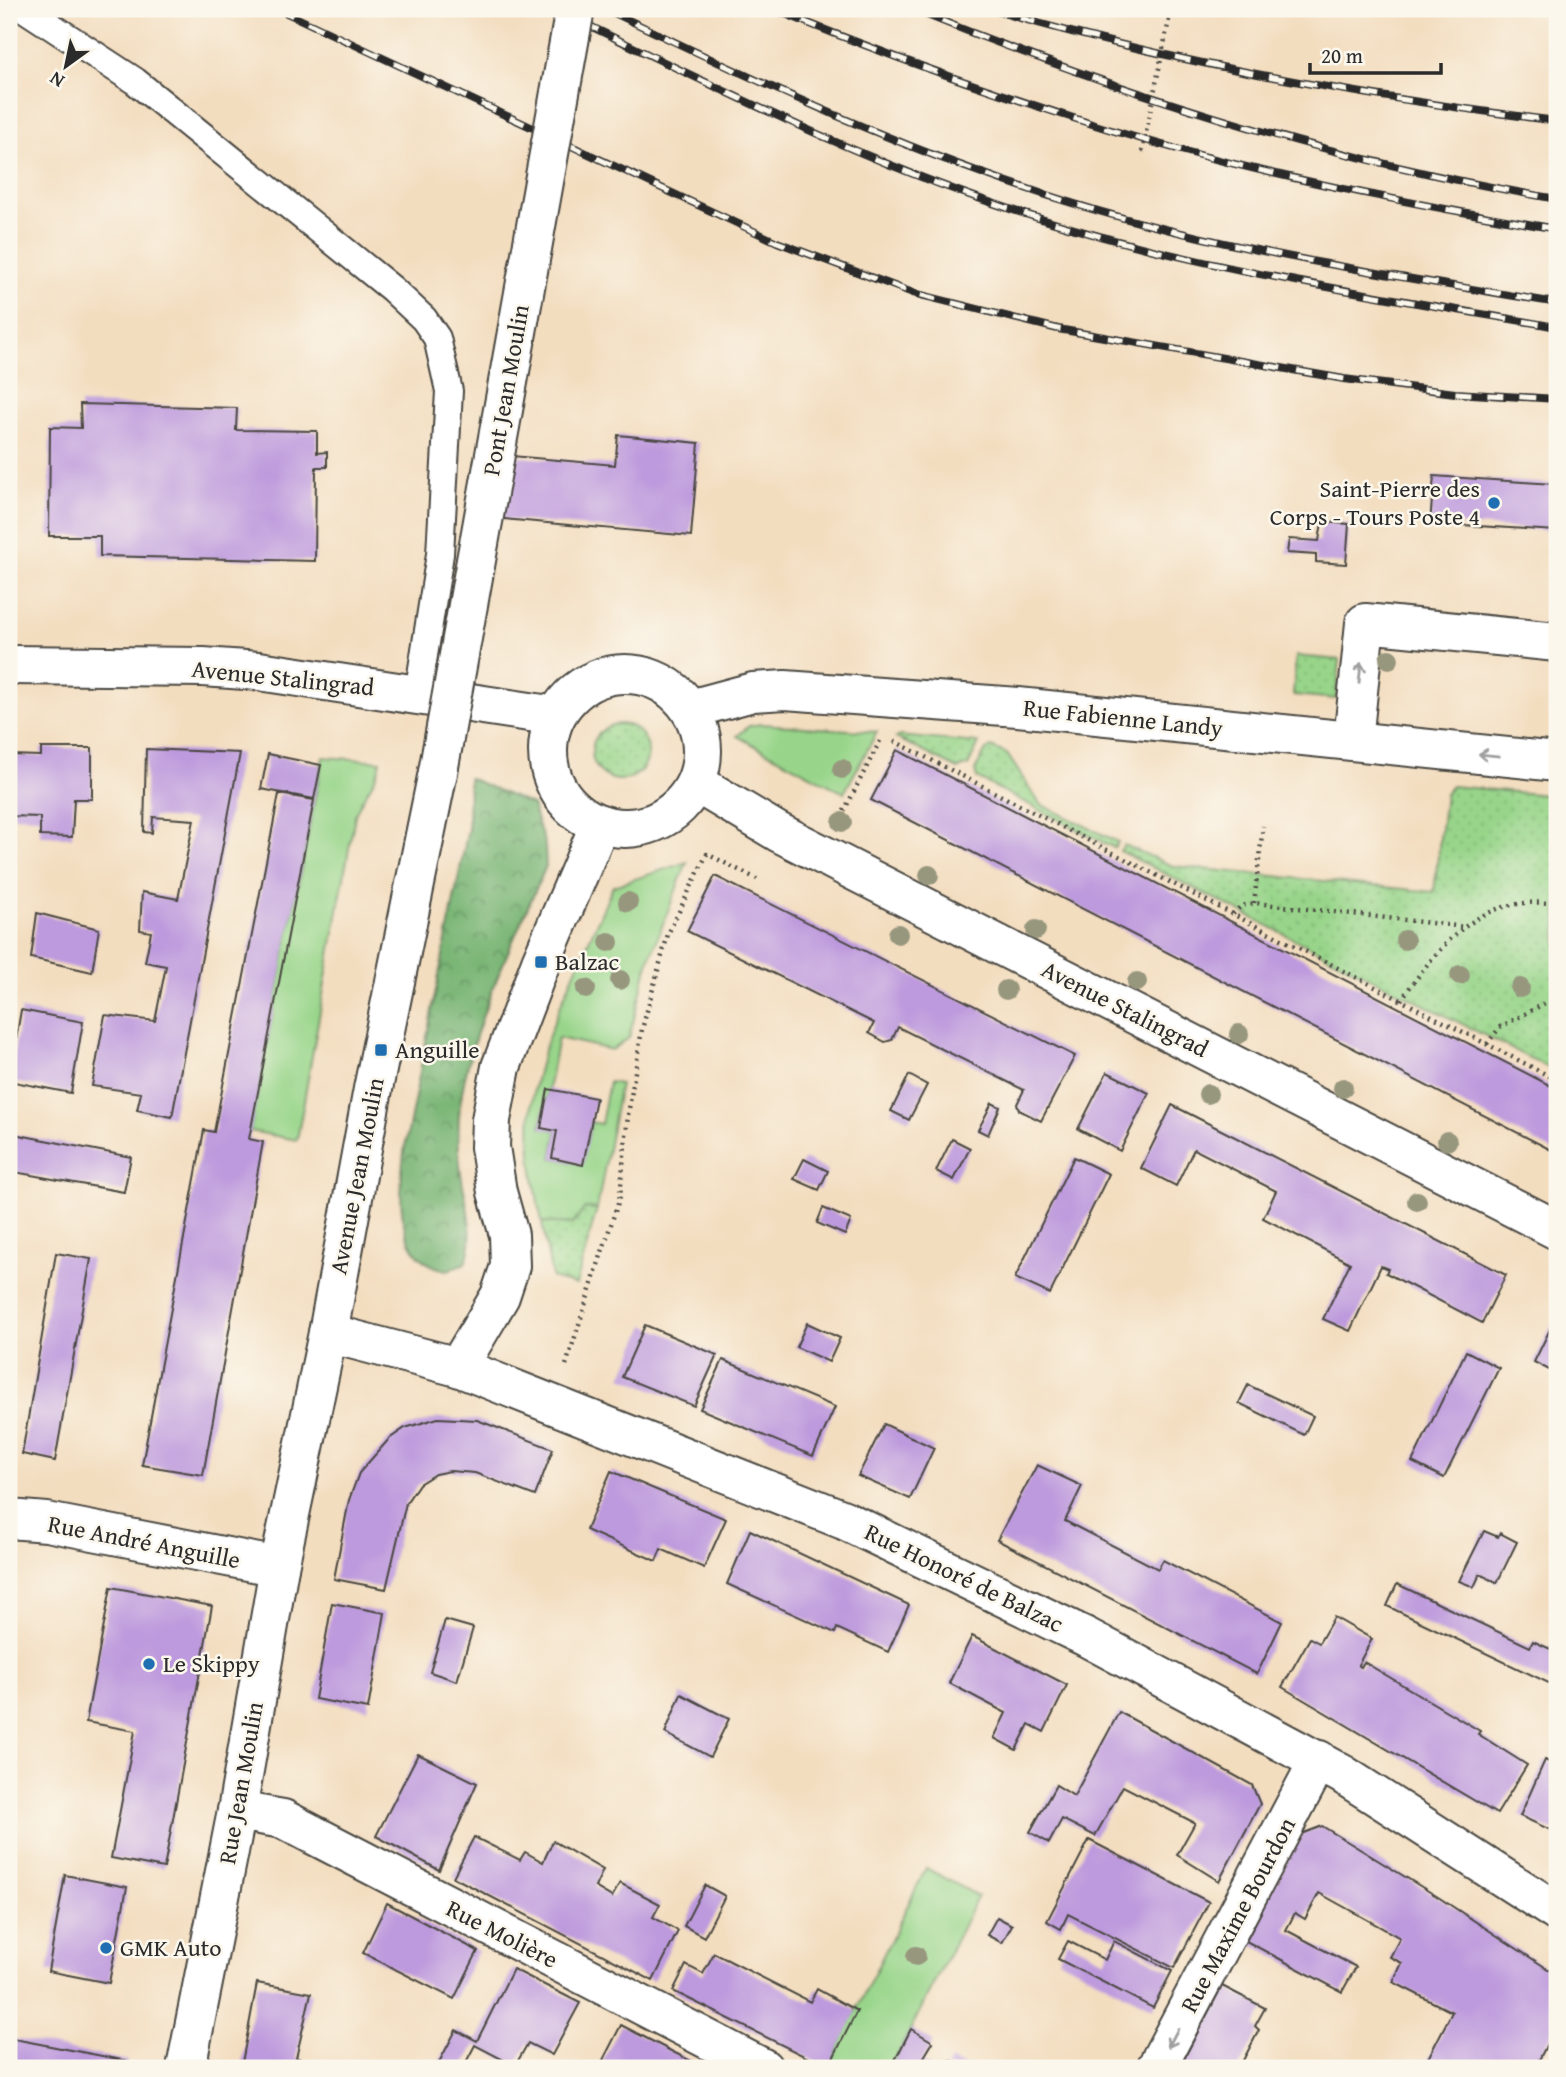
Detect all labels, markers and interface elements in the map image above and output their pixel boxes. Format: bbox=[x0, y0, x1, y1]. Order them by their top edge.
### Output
north arrow bbox=[32, 32, 102, 102]
scale bar bbox=[1310, 32, 1442, 76]
text: 20 m bbox=[1321, 40, 1363, 71]
text: N bbox=[44, 65, 70, 95]
street label: Pont Jean Moulin bbox=[473, 301, 538, 478]
place label: Saint-Pierre des Corps - Tours Poste 4 bbox=[1270, 471, 1480, 534]
marker: Saint-Pierre des Corps - Tours Poste 4 bbox=[1486, 495, 1502, 511]
street label: Avenue Stalingrad bbox=[190, 651, 376, 705]
one-way arrow bbox=[1354, 662, 1367, 685]
street label: Rue Fabienne Landy bbox=[1021, 690, 1225, 745]
one-way arrow bbox=[1479, 748, 1501, 761]
place label: Balzac bbox=[555, 944, 620, 979]
street label: Avenue Stalingrad bbox=[1036, 951, 1215, 1066]
marker: Balzac bbox=[533, 954, 549, 970]
place label: Anguille bbox=[395, 1032, 479, 1067]
marker: Anguille bbox=[373, 1042, 389, 1058]
street label: Avenue Jean Moulin bbox=[320, 1074, 393, 1277]
street label: Rue André Anguille bbox=[45, 1506, 243, 1577]
street label: Rue Honoré de Balzac bbox=[859, 1514, 1070, 1641]
place label: Le Skippy bbox=[163, 1646, 260, 1681]
marker: Le Skippy bbox=[141, 1656, 157, 1672]
street label: Rue Jean Moulin bbox=[209, 1699, 272, 1867]
street label: Rue Maxime Bourdon bbox=[1171, 1811, 1304, 2019]
street label: Rue Molière bbox=[440, 1891, 564, 1977]
place label: GMK Auto bbox=[120, 1930, 222, 1965]
marker: GMK Auto bbox=[98, 1940, 114, 1956]
one-way arrow bbox=[1166, 2027, 1180, 2047]

